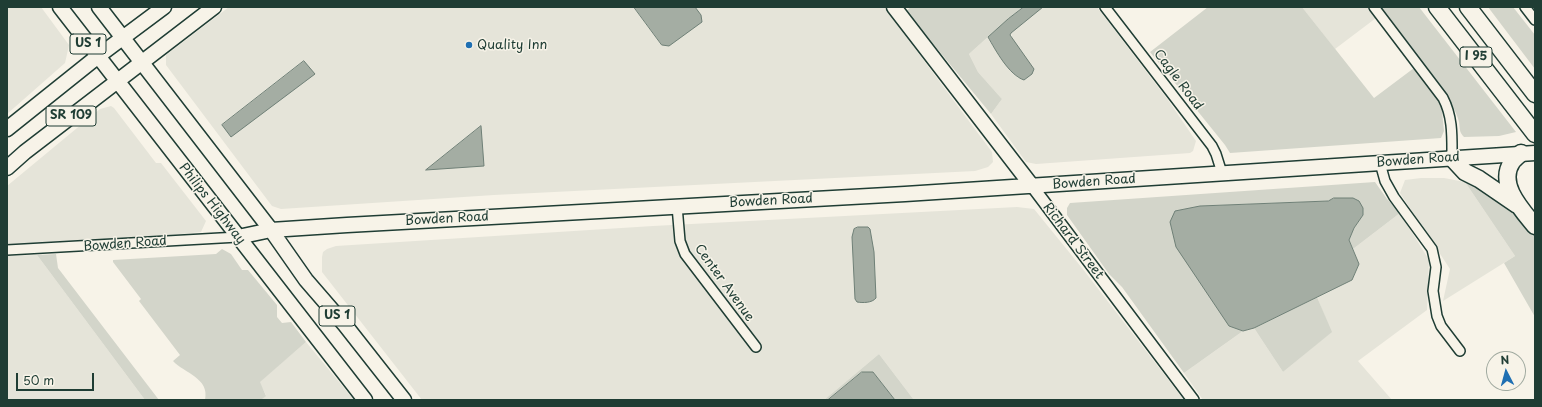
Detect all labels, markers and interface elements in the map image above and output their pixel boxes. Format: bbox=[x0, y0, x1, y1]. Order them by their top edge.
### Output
road number: US 1 bbox=[70, 34, 106, 54]
place label: Quality Inn bbox=[477, 37, 547, 53]
marker: Quality Inn bbox=[464, 40, 474, 50]
street label: Cagle Road bbox=[1150, 47, 1206, 113]
road number: I 95 bbox=[1460, 47, 1492, 67]
road number: SR 109 bbox=[46, 106, 96, 126]
street label: Bowden Road bbox=[1376, 149, 1460, 171]
street label: Philips Highway bbox=[176, 160, 248, 248]
street label: Bowden Road bbox=[1052, 171, 1136, 193]
street label: Bowden Road bbox=[729, 191, 813, 211]
street label: Richard Street bbox=[1039, 200, 1107, 282]
street label: Bowden Road bbox=[405, 209, 489, 229]
street label: Bowden Road bbox=[83, 233, 167, 255]
street label: Center Avenue bbox=[691, 241, 757, 325]
road number: US 1 bbox=[319, 306, 355, 326]
north arrow bbox=[1486, 351, 1526, 391]
text: N bbox=[1500, 351, 1510, 368]
scale bar bbox=[18, 365, 96, 391]
text: 50 m bbox=[23, 371, 54, 389]

